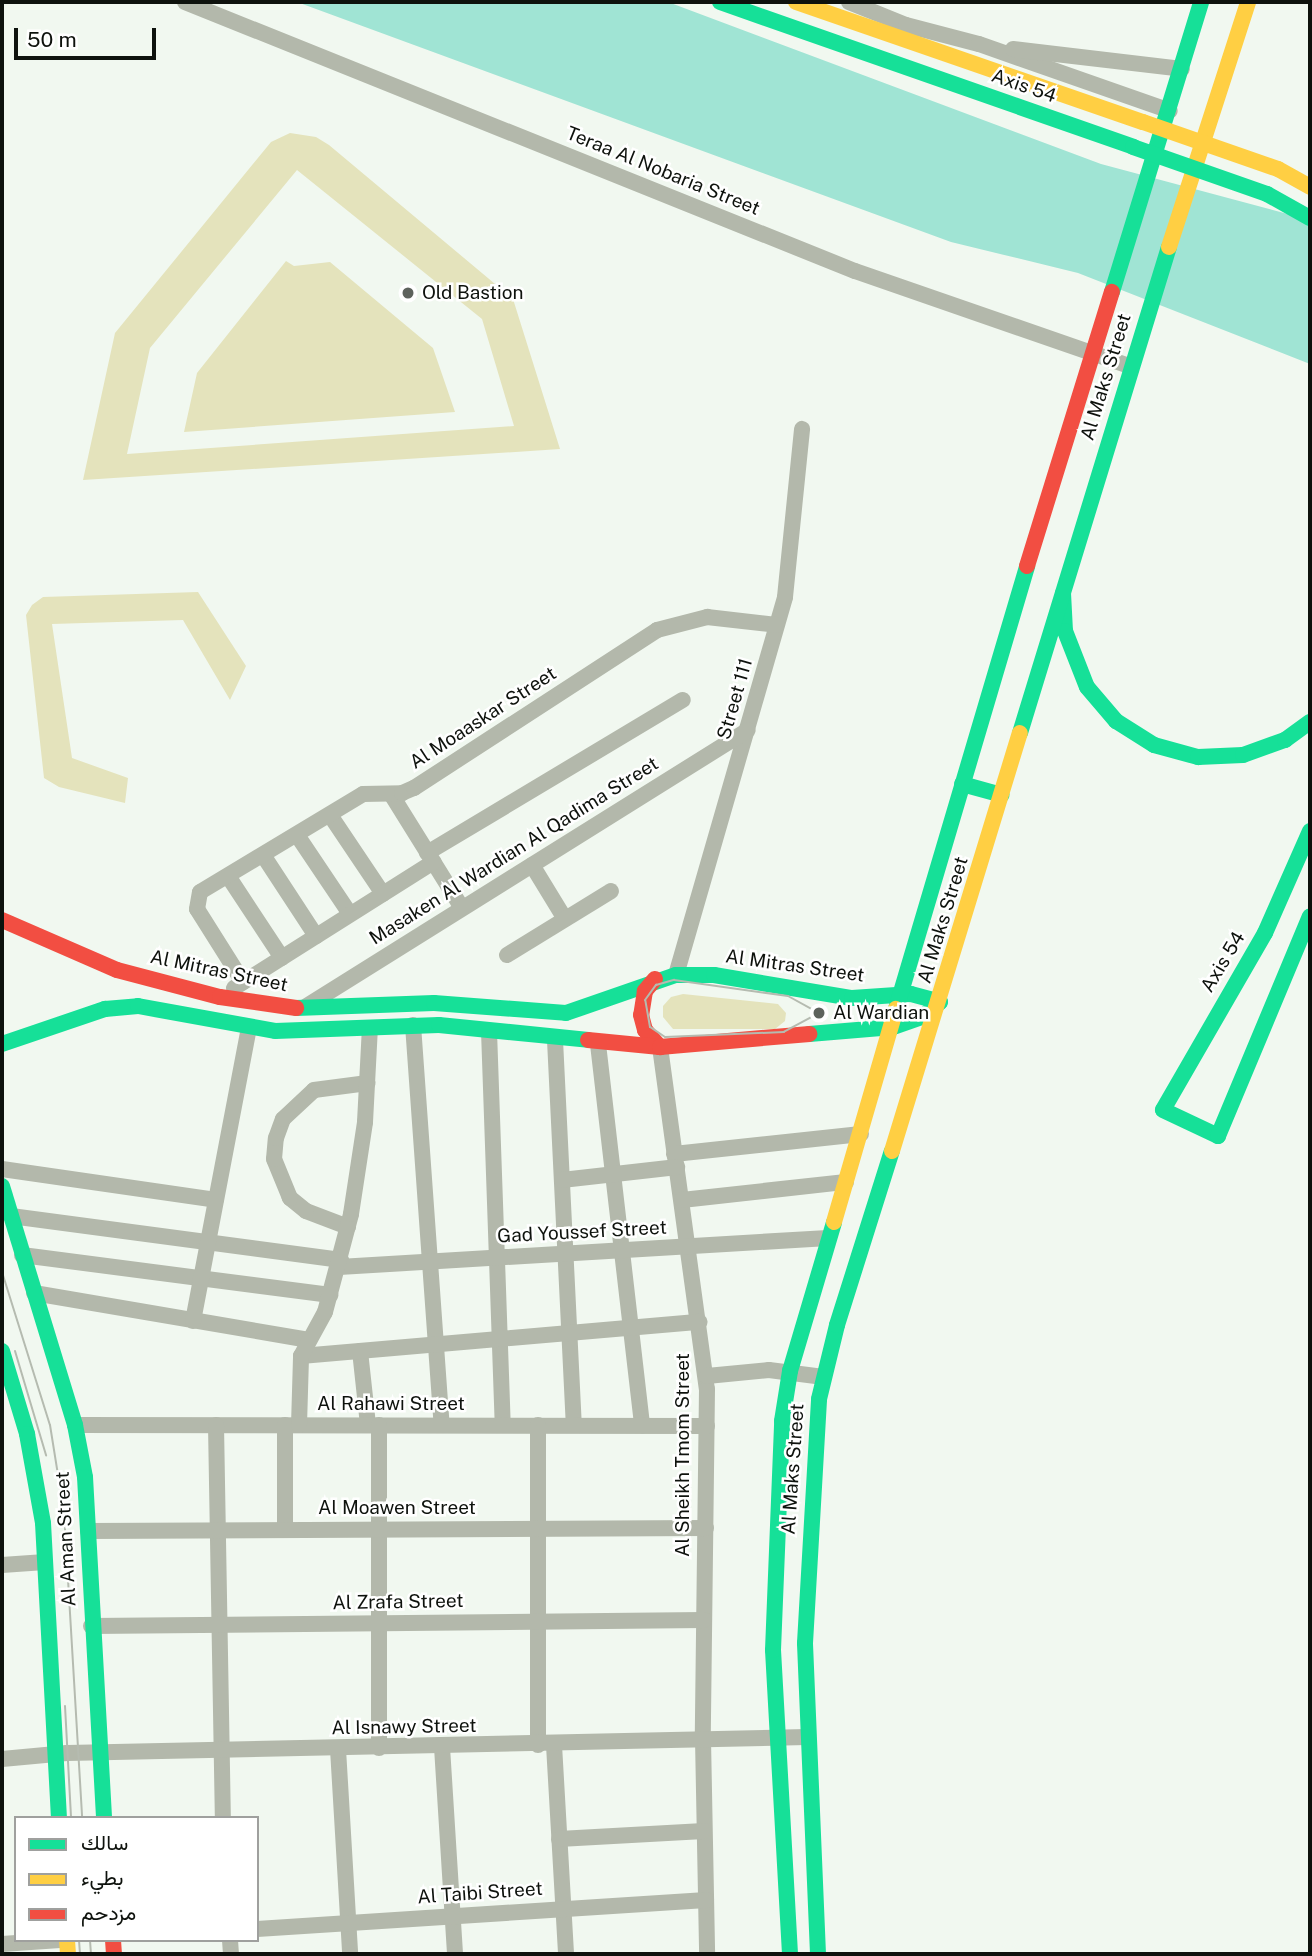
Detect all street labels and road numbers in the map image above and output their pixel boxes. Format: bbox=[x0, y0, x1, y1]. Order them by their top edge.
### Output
street label: Axis 54 bbox=[989, 64, 1059, 108]
street label: Teraa Al Nobaria Street bbox=[563, 122, 763, 220]
street label: Al Maks Street bbox=[1076, 311, 1136, 443]
street label: Street 111 bbox=[713, 656, 757, 742]
street label: Al Moaaskar Street bbox=[405, 662, 561, 774]
street label: Masaken Al Wardian Al Qadima Street bbox=[365, 752, 663, 950]
street label: Al Maks Street bbox=[913, 854, 973, 986]
street label: Axis 54 bbox=[1196, 927, 1250, 997]
street label: Al Mitras Street bbox=[148, 945, 290, 997]
street label: Al Mitras Street bbox=[724, 945, 866, 987]
street label: Gad Youssef Street bbox=[497, 1216, 667, 1248]
street label: Al Sheikh Tmom Street bbox=[672, 1353, 694, 1557]
street label: Al Rahawi Street bbox=[317, 1393, 465, 1415]
street label: Al Maks Street bbox=[777, 1403, 809, 1535]
street label: Al Aman Street bbox=[51, 1471, 81, 1607]
street label: Al Moawen Street bbox=[318, 1497, 476, 1519]
street label: Al Zrafa Street bbox=[332, 1589, 464, 1615]
street label: Al Isnawy Street bbox=[331, 1714, 477, 1740]
street label: Al Taibi Street bbox=[417, 1877, 543, 1909]

